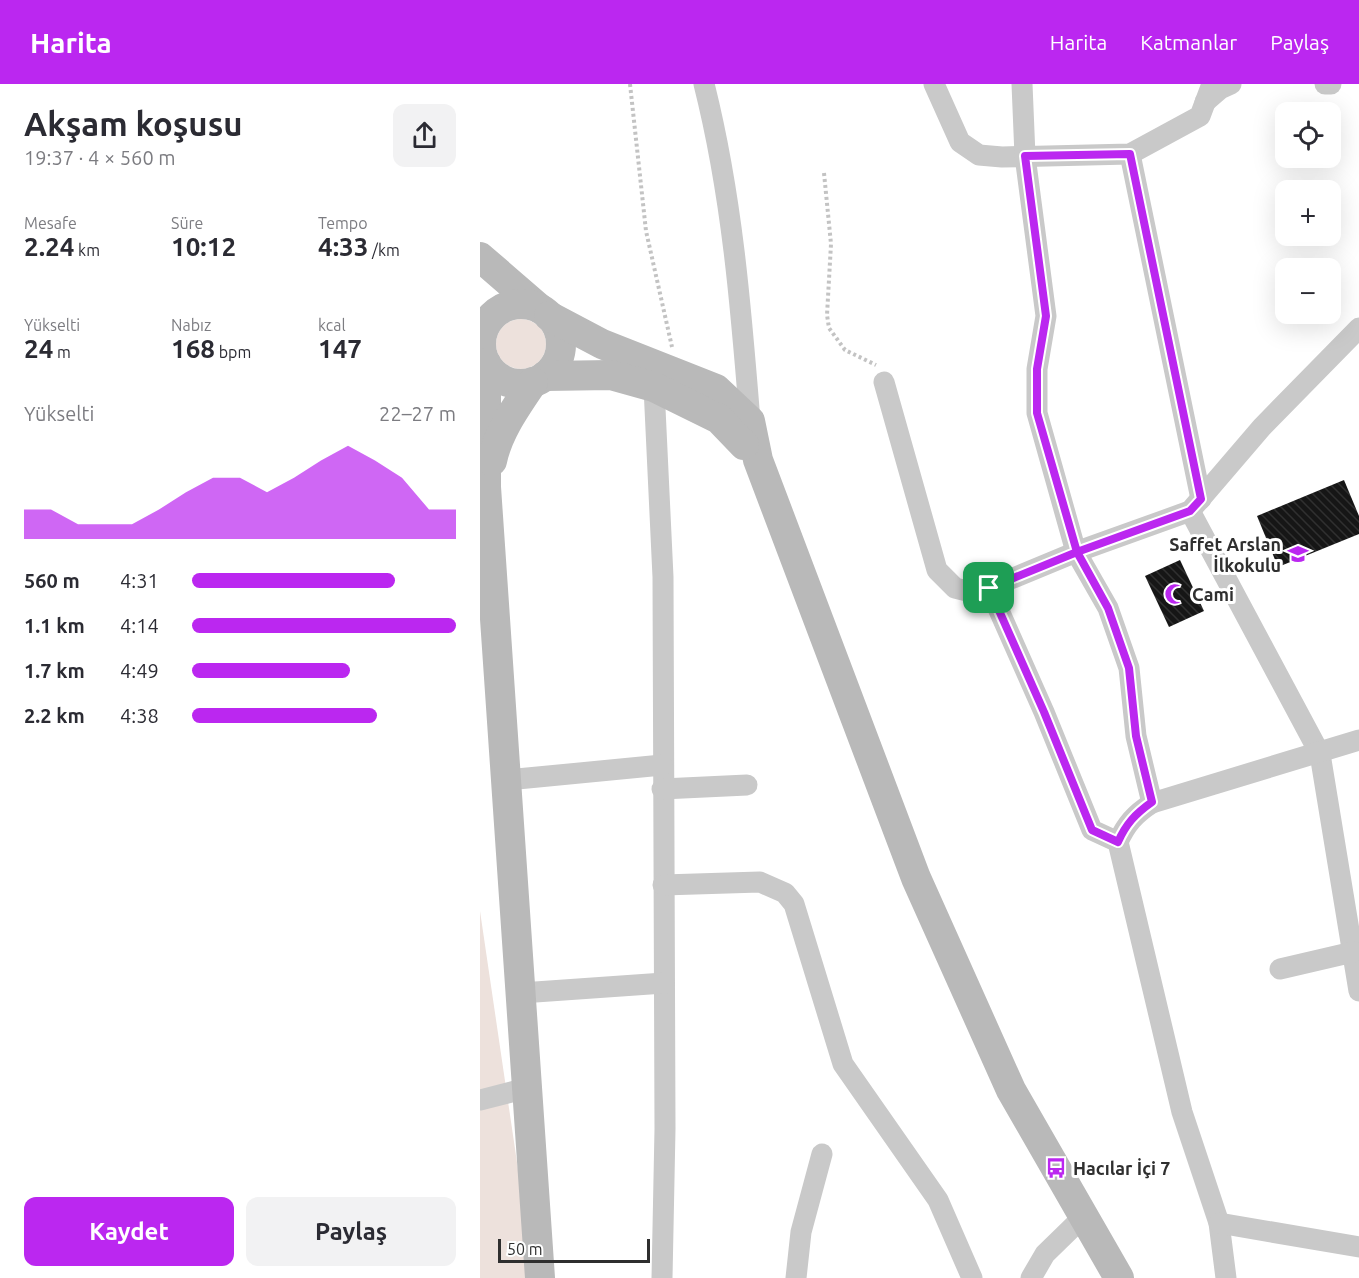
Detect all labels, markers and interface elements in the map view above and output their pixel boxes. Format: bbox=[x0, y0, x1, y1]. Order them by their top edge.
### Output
text: Harita bbox=[30, 27, 112, 58]
text: Harita bbox=[1050, 30, 1107, 54]
text: Katmanlar bbox=[1140, 30, 1237, 54]
text: Paylaş bbox=[1270, 30, 1329, 54]
map controls bbox=[1275, 102, 1341, 324]
button: locate bbox=[1275, 102, 1341, 168]
button: share bbox=[393, 104, 456, 167]
text: Akşam koşusu bbox=[24, 105, 243, 142]
text: 19:37 · 4 × 560 m bbox=[24, 146, 176, 169]
button: + bbox=[1275, 180, 1341, 246]
text: Mesafe bbox=[24, 214, 77, 232]
text: Süre bbox=[171, 214, 203, 232]
text: Tempo bbox=[318, 214, 368, 232]
text: 2.24 bbox=[24, 232, 74, 261]
text: 10:12 bbox=[171, 232, 236, 261]
text: 4:33 bbox=[318, 232, 368, 261]
text: km bbox=[74, 241, 100, 259]
text: /km bbox=[368, 241, 400, 259]
button: − bbox=[1275, 258, 1341, 324]
text: Yükselti bbox=[24, 316, 80, 334]
text: Nabız bbox=[171, 316, 211, 334]
text: kcal bbox=[318, 316, 346, 334]
text: 24 bbox=[24, 334, 53, 363]
text: 168 bbox=[171, 334, 215, 363]
text: 147 bbox=[318, 334, 362, 363]
text: m bbox=[53, 343, 71, 361]
text: bpm bbox=[215, 343, 251, 361]
text: Yükselti bbox=[24, 402, 94, 425]
text: 22–27 m bbox=[379, 402, 456, 425]
place label: Saffet Arslan İlkokulu bbox=[1169, 534, 1281, 575]
school or university icon: Saffet Arslan İlkokulu bbox=[1286, 542, 1310, 566]
pin bbox=[963, 562, 1014, 613]
text: 560 m bbox=[24, 569, 80, 592]
text: 4:31 bbox=[120, 569, 159, 592]
icon: arrive bbox=[972, 571, 1005, 604]
mosque icon: Cami bbox=[1163, 582, 1187, 606]
place label: Cami bbox=[1192, 584, 1234, 604]
text: 1.1 km bbox=[24, 614, 85, 637]
text: 4:14 bbox=[120, 614, 159, 637]
text: 1.7 km bbox=[24, 659, 85, 682]
text: 4:49 bbox=[120, 659, 159, 682]
text: 2.2 km bbox=[24, 704, 85, 727]
text: 4:38 bbox=[120, 704, 159, 727]
bus stop icon: Hacılar İçi 7 bbox=[1044, 1156, 1068, 1180]
place label: Hacılar İçi 7 bbox=[1073, 1158, 1170, 1179]
button: Kaydet bbox=[24, 1197, 234, 1266]
button: Paylaş bbox=[246, 1197, 456, 1266]
scale bar bbox=[498, 1236, 650, 1264]
text: 50 m bbox=[507, 1240, 543, 1258]

